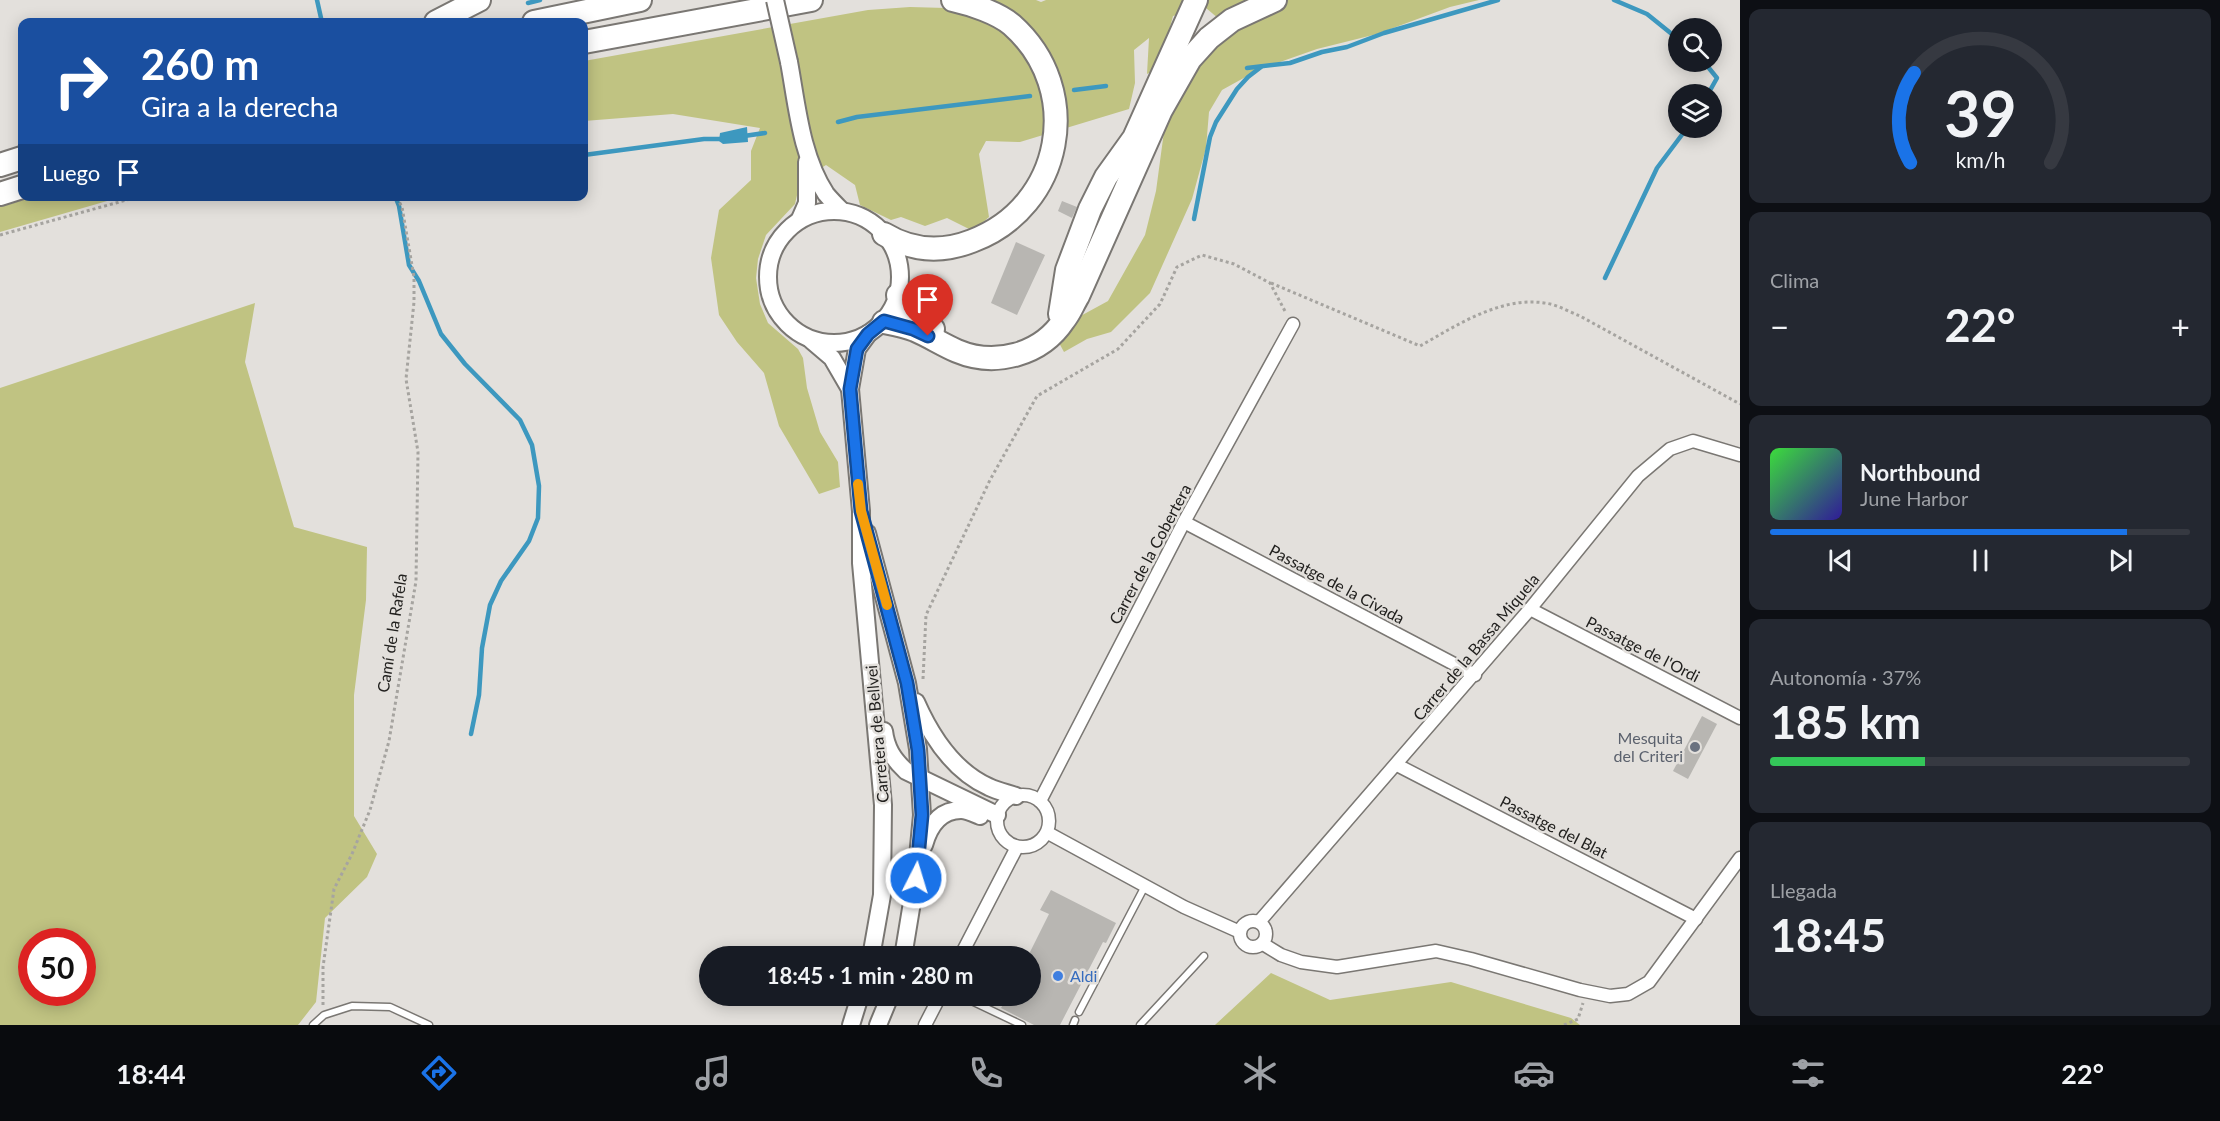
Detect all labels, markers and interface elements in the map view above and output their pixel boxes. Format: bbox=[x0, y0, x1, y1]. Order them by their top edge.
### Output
map controls bbox=[1668, 18, 1722, 138]
button: search bbox=[1668, 18, 1722, 72]
text: 260 m bbox=[141, 39, 259, 89]
icon: right bbox=[42, 42, 120, 120]
text: 39 bbox=[1944, 75, 2016, 150]
button: layers bbox=[1668, 84, 1722, 138]
text: Gira a la derecha bbox=[141, 90, 338, 123]
text: km/h bbox=[1955, 147, 2005, 173]
icon: arrive bbox=[112, 156, 145, 189]
text: Luego bbox=[42, 159, 100, 186]
text: Clima bbox=[1770, 268, 1819, 292]
pin bbox=[902, 274, 953, 336]
icon: arrive bbox=[911, 283, 944, 316]
text: 22° bbox=[1945, 298, 2015, 352]
text: − bbox=[1770, 306, 1789, 346]
text: + bbox=[2171, 306, 2190, 346]
text: Northbound bbox=[1860, 459, 1980, 486]
street label: Carrer de la Cobertera bbox=[1105, 480, 1195, 627]
text: June Harbor bbox=[1860, 486, 1968, 510]
street label: Passatge de la Civada bbox=[1266, 540, 1408, 627]
icon: previous bbox=[1824, 544, 1857, 577]
icon: pause bbox=[1964, 544, 1997, 577]
icon: next bbox=[2104, 544, 2137, 577]
street label: Carrer de la Bassa Miquela bbox=[1409, 569, 1543, 724]
street label: Camí de la Rafela bbox=[373, 572, 410, 694]
street label: Passatge de l'Ordi bbox=[1583, 612, 1703, 685]
street label: Carretera de Bellvei bbox=[861, 664, 892, 804]
text: Autonomía · 37% bbox=[1770, 665, 1921, 689]
text: 185 km bbox=[1770, 695, 1921, 749]
place label: Mesquita del Criteri bbox=[1614, 728, 1683, 765]
marker: Mesquita del Criteri bbox=[1688, 740, 1702, 754]
street label: Passatge del Blat bbox=[1497, 791, 1611, 862]
position arrow bbox=[884, 846, 948, 910]
text: Llegada bbox=[1770, 878, 1837, 902]
text: 18:45 bbox=[1770, 908, 1886, 962]
speed limit sign: 50 bbox=[18, 928, 96, 1006]
text: 18:45 · 1 min · 280 m bbox=[767, 962, 973, 989]
place label: Aldi bbox=[1070, 966, 1097, 985]
marker: Aldi bbox=[1051, 969, 1065, 983]
icon: directions bbox=[418, 1052, 460, 1094]
icon: music bbox=[692, 1052, 734, 1094]
icon: phone bbox=[965, 1052, 1007, 1094]
icon: climate bbox=[1239, 1052, 1281, 1094]
icon: car bbox=[1513, 1052, 1555, 1094]
icon: filters bbox=[1787, 1052, 1829, 1094]
text: 18:44 bbox=[116, 1057, 186, 1090]
text: 22° bbox=[2061, 1057, 2104, 1090]

